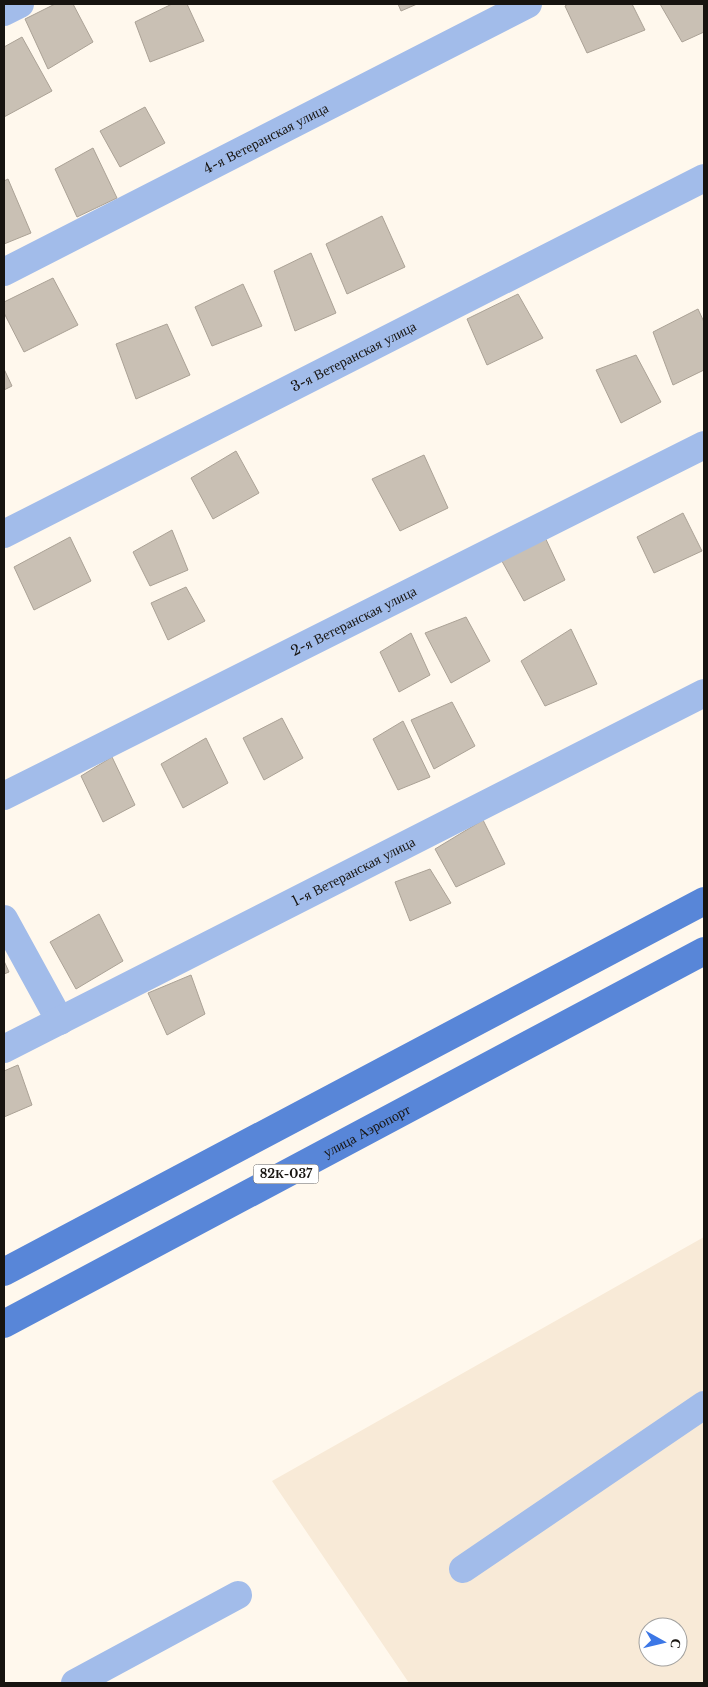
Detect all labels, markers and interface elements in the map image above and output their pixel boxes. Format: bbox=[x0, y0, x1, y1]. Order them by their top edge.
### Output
street label: 4-я Ветеранская улица bbox=[200, 98, 332, 178]
street label: 3-я Ветеранская улица bbox=[288, 317, 420, 396]
street label: 2-я Ветеранская улица bbox=[288, 581, 420, 660]
street label: 1-я Ветеранская улица bbox=[289, 832, 419, 910]
street label: улица Аэропорт bbox=[320, 1100, 413, 1161]
road number: 82К-037 bbox=[254, 1164, 318, 1184]
north arrow bbox=[638, 1617, 688, 1667]
text: С bbox=[666, 1638, 685, 1650]

